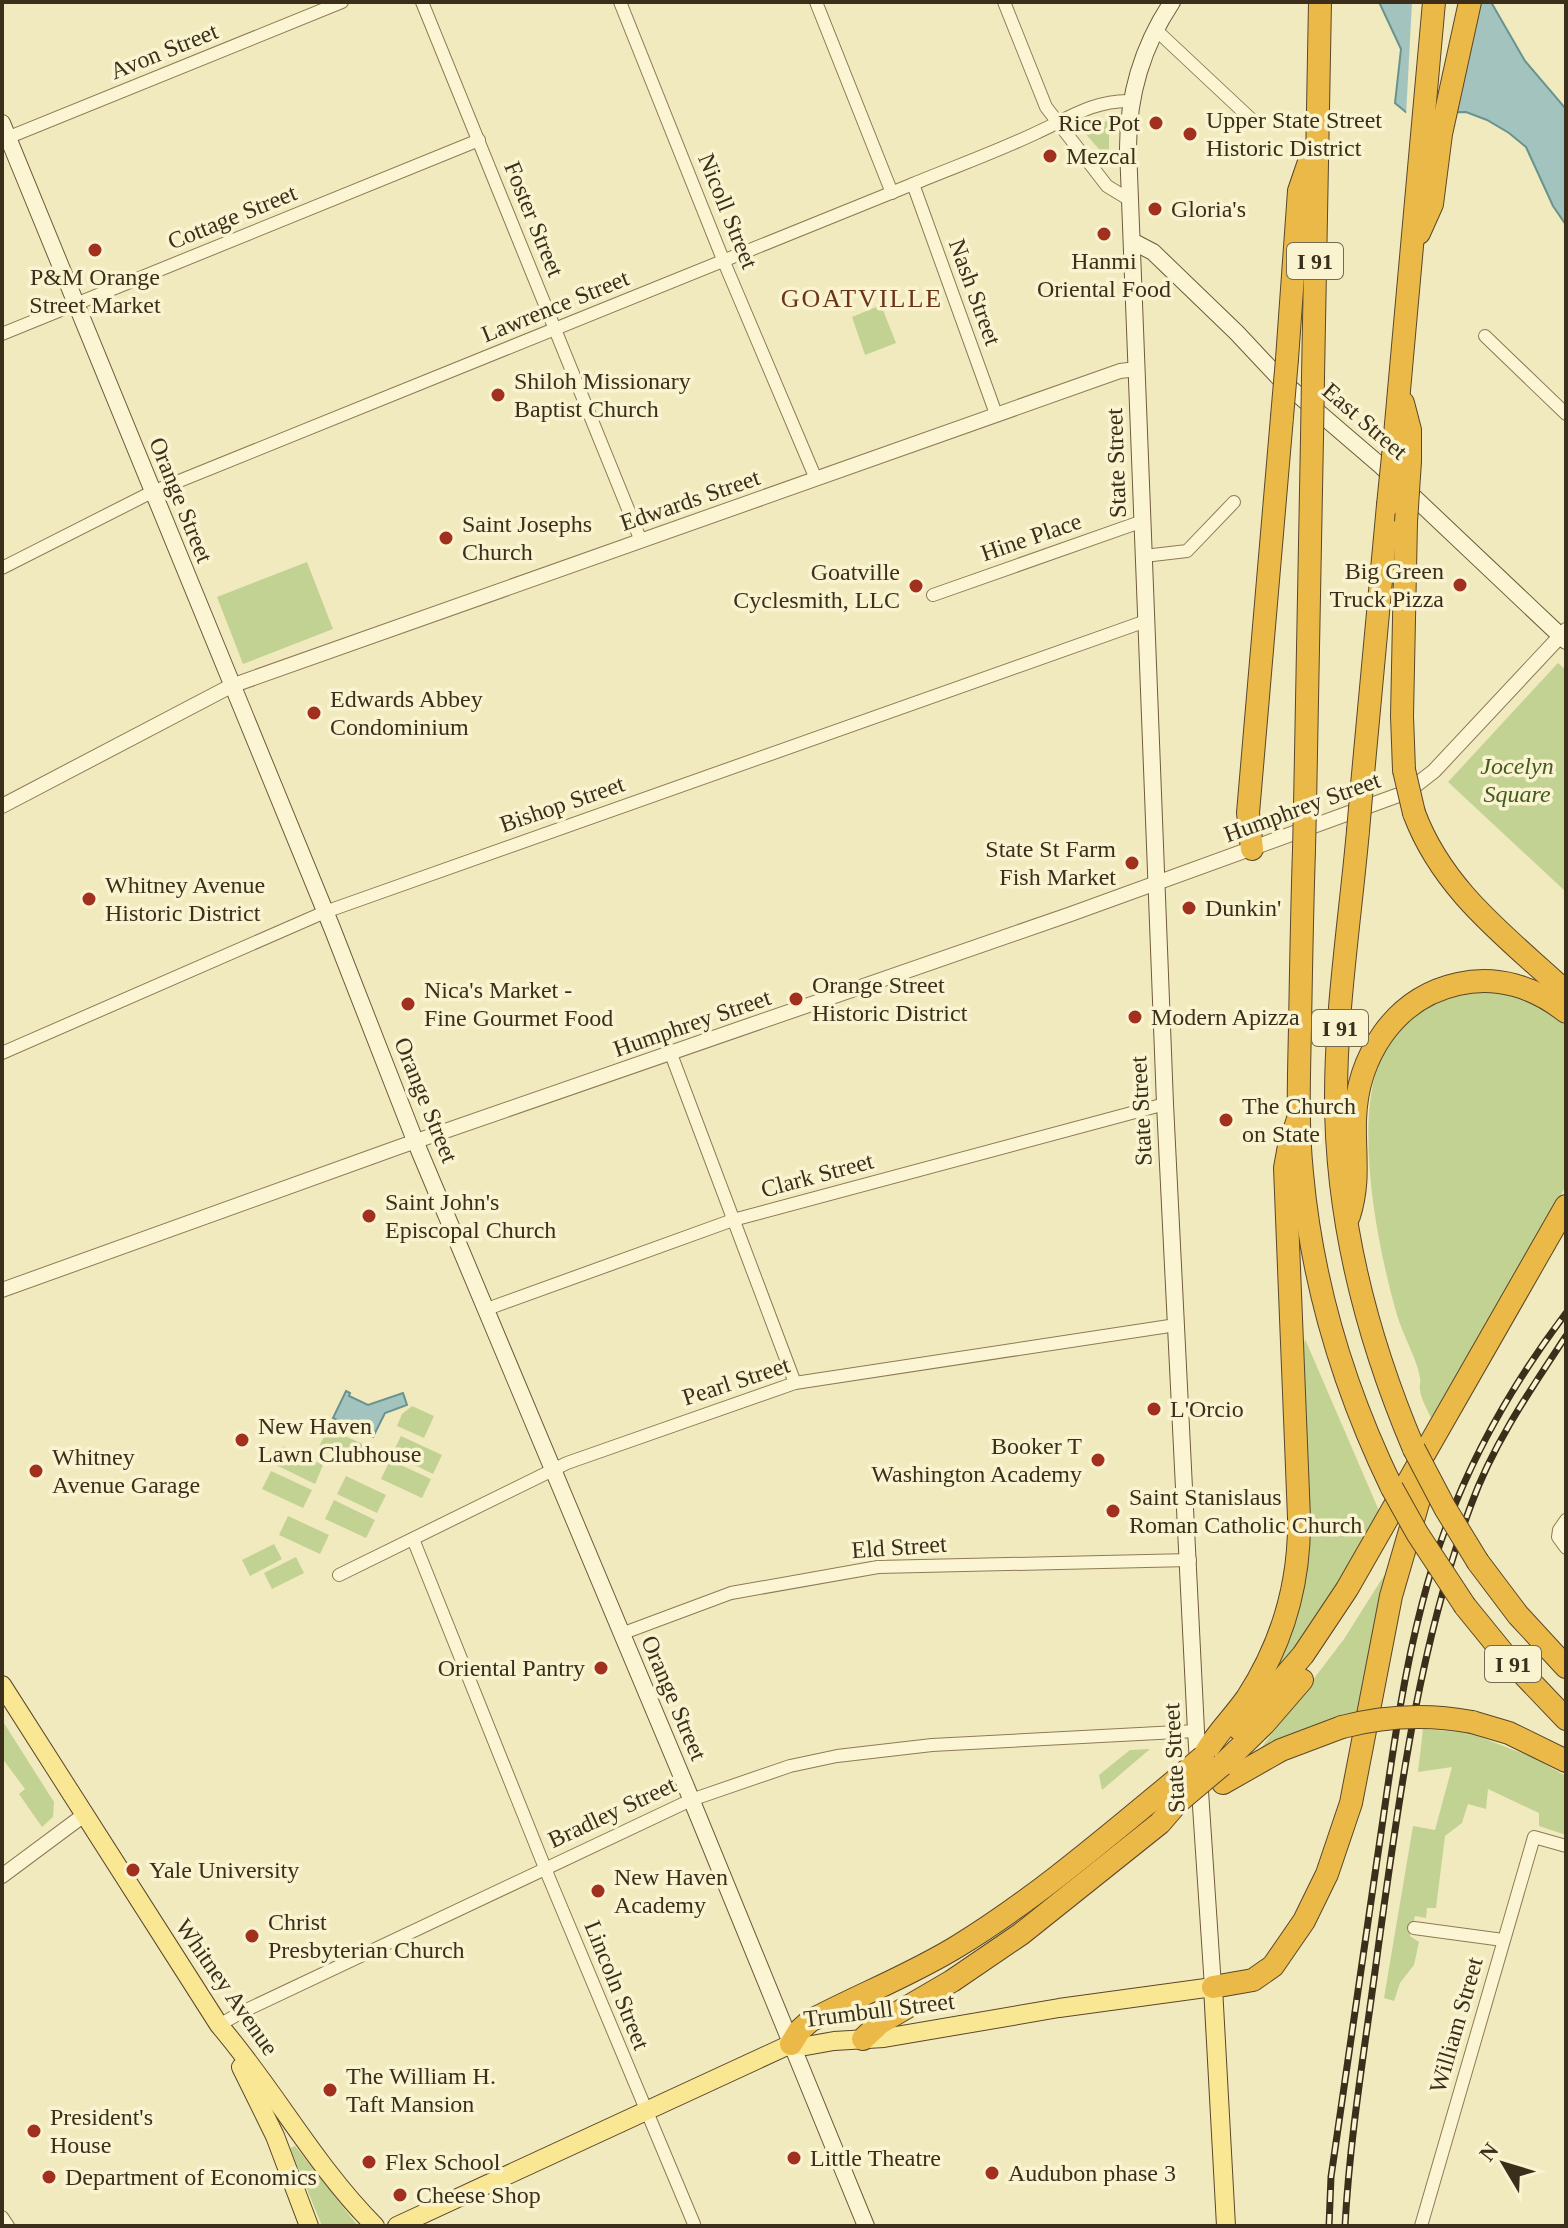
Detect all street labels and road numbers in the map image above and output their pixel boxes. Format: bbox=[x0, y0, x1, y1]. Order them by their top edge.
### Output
street label: Avon Street bbox=[106, 18, 222, 84]
street label: Nicoll Street bbox=[693, 150, 763, 273]
street label: Foster Street bbox=[499, 158, 569, 281]
street label: Cottage Street bbox=[164, 179, 301, 255]
street label: Nash Street bbox=[944, 235, 1006, 349]
road number: I 91 bbox=[1287, 243, 1343, 279]
street label: Lawrence Street bbox=[478, 264, 633, 347]
street label: East Street bbox=[1317, 377, 1413, 465]
street label: State Street bbox=[1101, 407, 1131, 518]
street label: Orange Street bbox=[144, 434, 218, 567]
street label: Edwards Street bbox=[617, 464, 764, 536]
street label: Hine Place bbox=[977, 508, 1085, 566]
street label: Humphrey Street bbox=[1220, 767, 1384, 847]
street label: Bishop Street bbox=[496, 770, 628, 837]
street label: Humphrey Street bbox=[610, 984, 774, 1062]
road number: I 91 bbox=[1312, 1010, 1368, 1046]
street label: Orange Street bbox=[389, 1034, 463, 1167]
street label: State Street bbox=[1125, 1055, 1157, 1167]
street label: Clark Street bbox=[758, 1147, 876, 1202]
street label: Pearl Street bbox=[679, 1351, 793, 1411]
street label: Eld Street bbox=[851, 1531, 948, 1563]
street label: Orange Street bbox=[636, 1632, 712, 1764]
road number: I 91 bbox=[1485, 1646, 1541, 1682]
street label: State Street bbox=[1158, 1702, 1190, 1814]
street label: Bradley Street bbox=[544, 1771, 680, 1853]
street label: Whitney Avenue bbox=[170, 1914, 284, 2060]
street label: Lincoln Street bbox=[579, 1917, 655, 2054]
street label: William Street bbox=[1424, 1954, 1488, 2096]
street label: Trumbull Street bbox=[802, 1988, 956, 2032]

